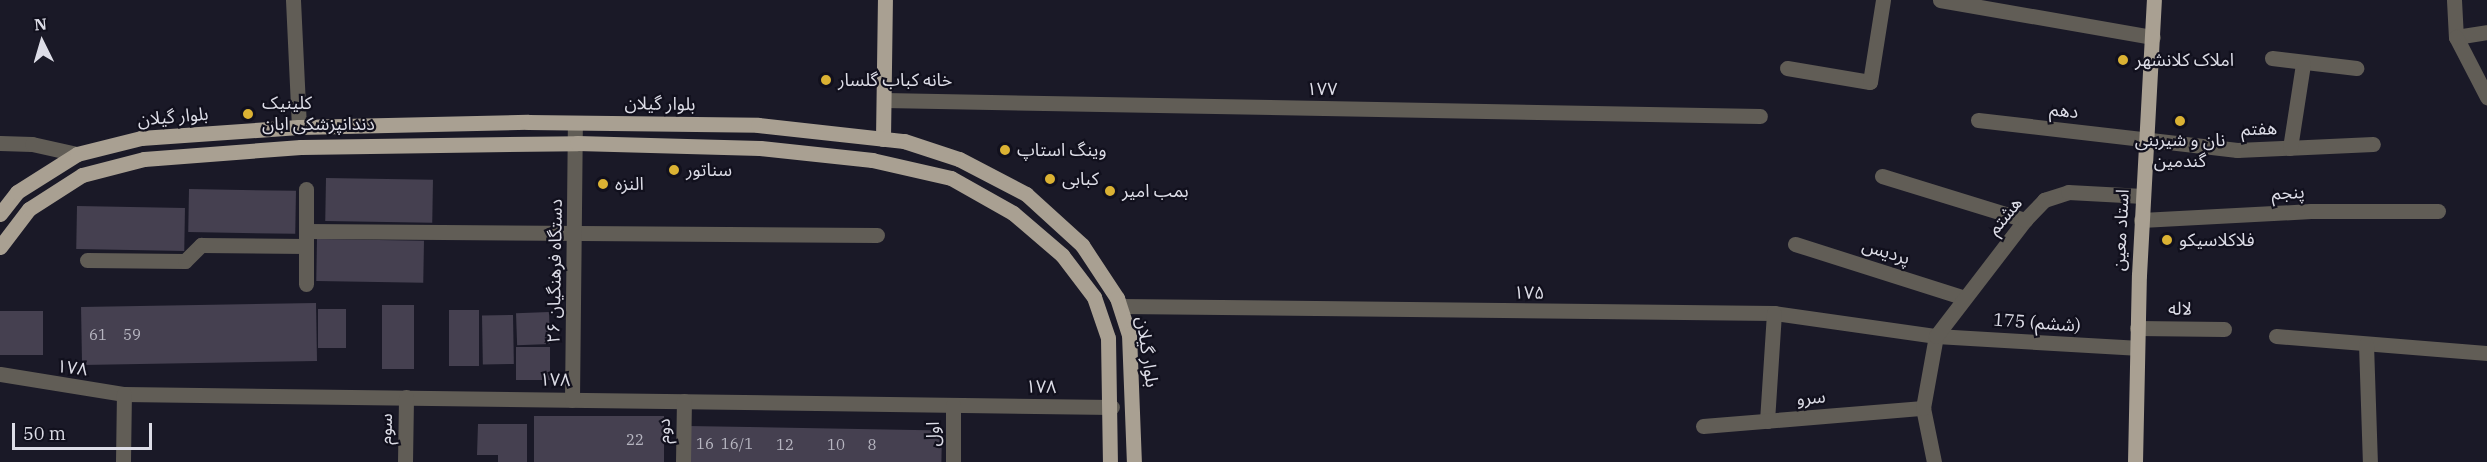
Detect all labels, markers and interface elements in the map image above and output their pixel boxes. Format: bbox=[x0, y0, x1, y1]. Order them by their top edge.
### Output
north arrow bbox=[12, 12, 72, 72]
text: N bbox=[33, 14, 48, 35]
place label: املاک کلانشهر bbox=[2135, 49, 2234, 71]
marker: املاک کلانشهر bbox=[2116, 53, 2130, 67]
place label: خانه کباب گلسار bbox=[838, 69, 952, 91]
marker: خانه کباب گلسار bbox=[819, 73, 833, 87]
street label: ۱۷۷ bbox=[1307, 78, 1337, 100]
place label: کلینیک دندانپزشکی ابان bbox=[262, 93, 375, 136]
street label: بلوار گیلان bbox=[624, 93, 696, 115]
street label: دهم bbox=[2048, 99, 2080, 123]
street label: بلوار گیلان bbox=[137, 103, 209, 131]
marker: کلینیک دندانپزشکی ابان bbox=[239, 105, 257, 123]
marker: نان و شیربنی گندمین bbox=[2173, 114, 2187, 128]
street label: هفتم bbox=[2241, 118, 2277, 140]
place label: نان و شیربنی گندمین bbox=[2135, 130, 2225, 172]
place label: وینگ استاپ bbox=[1017, 139, 1107, 161]
marker: وینگ استاپ bbox=[998, 143, 1012, 157]
place label: سناتور bbox=[686, 159, 732, 181]
marker: سناتور bbox=[667, 163, 681, 177]
place label: کبابی bbox=[1062, 168, 1099, 190]
marker: کبابی bbox=[1043, 172, 1057, 186]
place label: النزه bbox=[615, 173, 644, 195]
marker: النزه bbox=[596, 177, 610, 191]
place label: بمب امیر bbox=[1122, 180, 1189, 202]
street label: پنجم bbox=[2271, 181, 2305, 205]
marker: بمب امیر bbox=[1103, 184, 1117, 198]
street label: استاد معین bbox=[2108, 189, 2134, 271]
street label: هشتم bbox=[1983, 193, 2027, 239]
street label: ۲۶ دستگاه فرهنگیان bbox=[543, 199, 567, 343]
place label: فلاکلاسیکو bbox=[2179, 229, 2254, 251]
marker: فلاکلاسیکو bbox=[2160, 233, 2174, 247]
street label: پردیس bbox=[1860, 235, 1912, 269]
street label: ۱۷۵ bbox=[1513, 282, 1545, 304]
street label: لاله bbox=[2168, 298, 2192, 320]
street label: 175 (ششم) bbox=[1992, 309, 2082, 337]
street label: بلوار گیلان bbox=[1131, 315, 1163, 389]
house number: 61 bbox=[89, 326, 107, 344]
house number: 59 bbox=[123, 326, 141, 344]
street label: ۱۷۸ bbox=[55, 355, 89, 381]
street label: ۱۷۸ bbox=[539, 369, 571, 391]
street label: ۱۷۸ bbox=[1025, 376, 1057, 398]
street label: سرو bbox=[1795, 386, 1827, 410]
scale bar bbox=[15, 411, 154, 449]
street label: سوم bbox=[375, 413, 397, 445]
street label: دوم bbox=[653, 418, 675, 444]
text: 50 m bbox=[23, 422, 66, 445]
street label: اول bbox=[922, 422, 944, 446]
house number: 22 bbox=[626, 431, 644, 449]
house number: 16 bbox=[696, 435, 714, 453]
house number: 16/1 bbox=[721, 435, 753, 453]
house number: 12 bbox=[776, 436, 794, 454]
house number: 10 bbox=[827, 436, 845, 454]
house number: 8 bbox=[868, 436, 876, 454]

